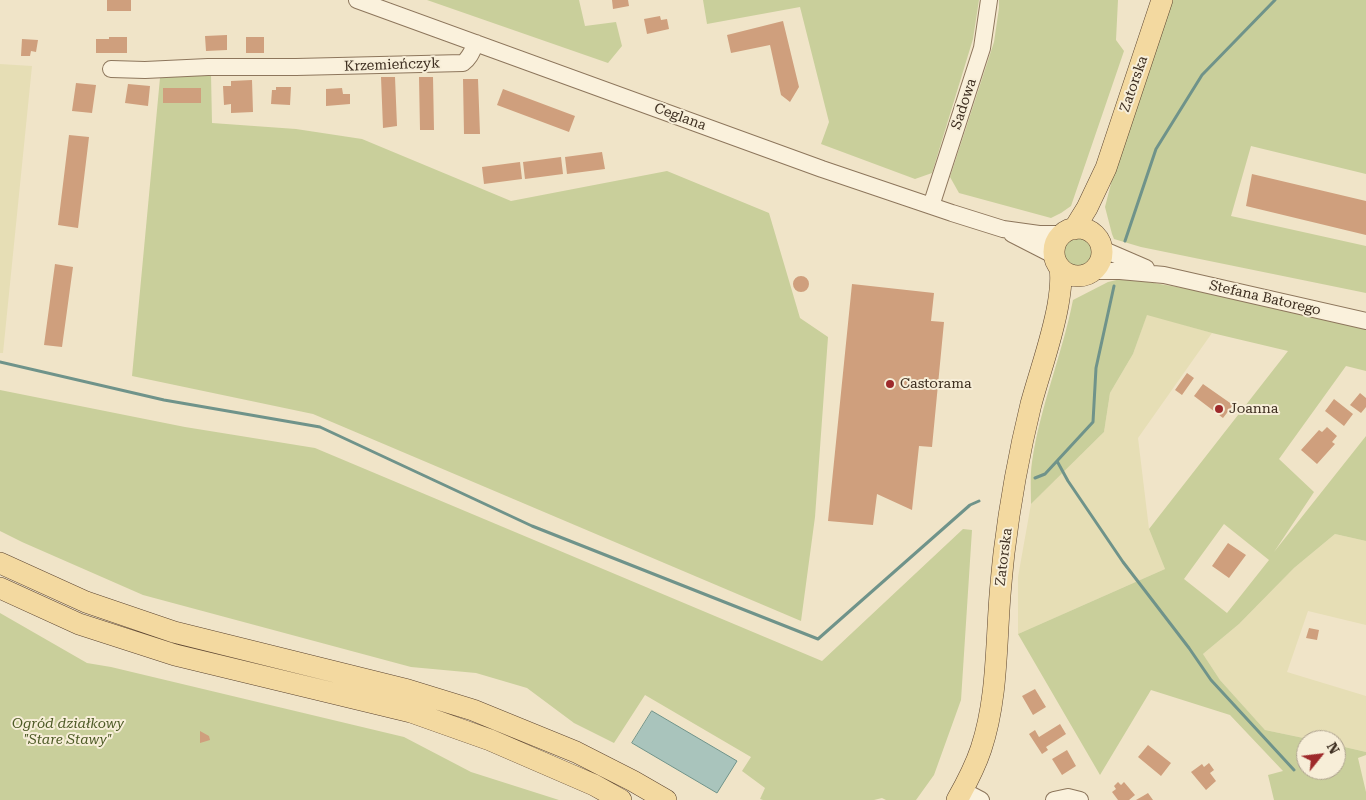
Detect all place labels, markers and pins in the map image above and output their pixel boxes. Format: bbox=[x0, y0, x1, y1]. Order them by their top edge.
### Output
place label: Castorama bbox=[900, 376, 972, 392]
marker: Castorama bbox=[884, 378, 896, 390]
place label: Joanna bbox=[1229, 401, 1278, 417]
marker: Joanna bbox=[1213, 403, 1225, 415]

